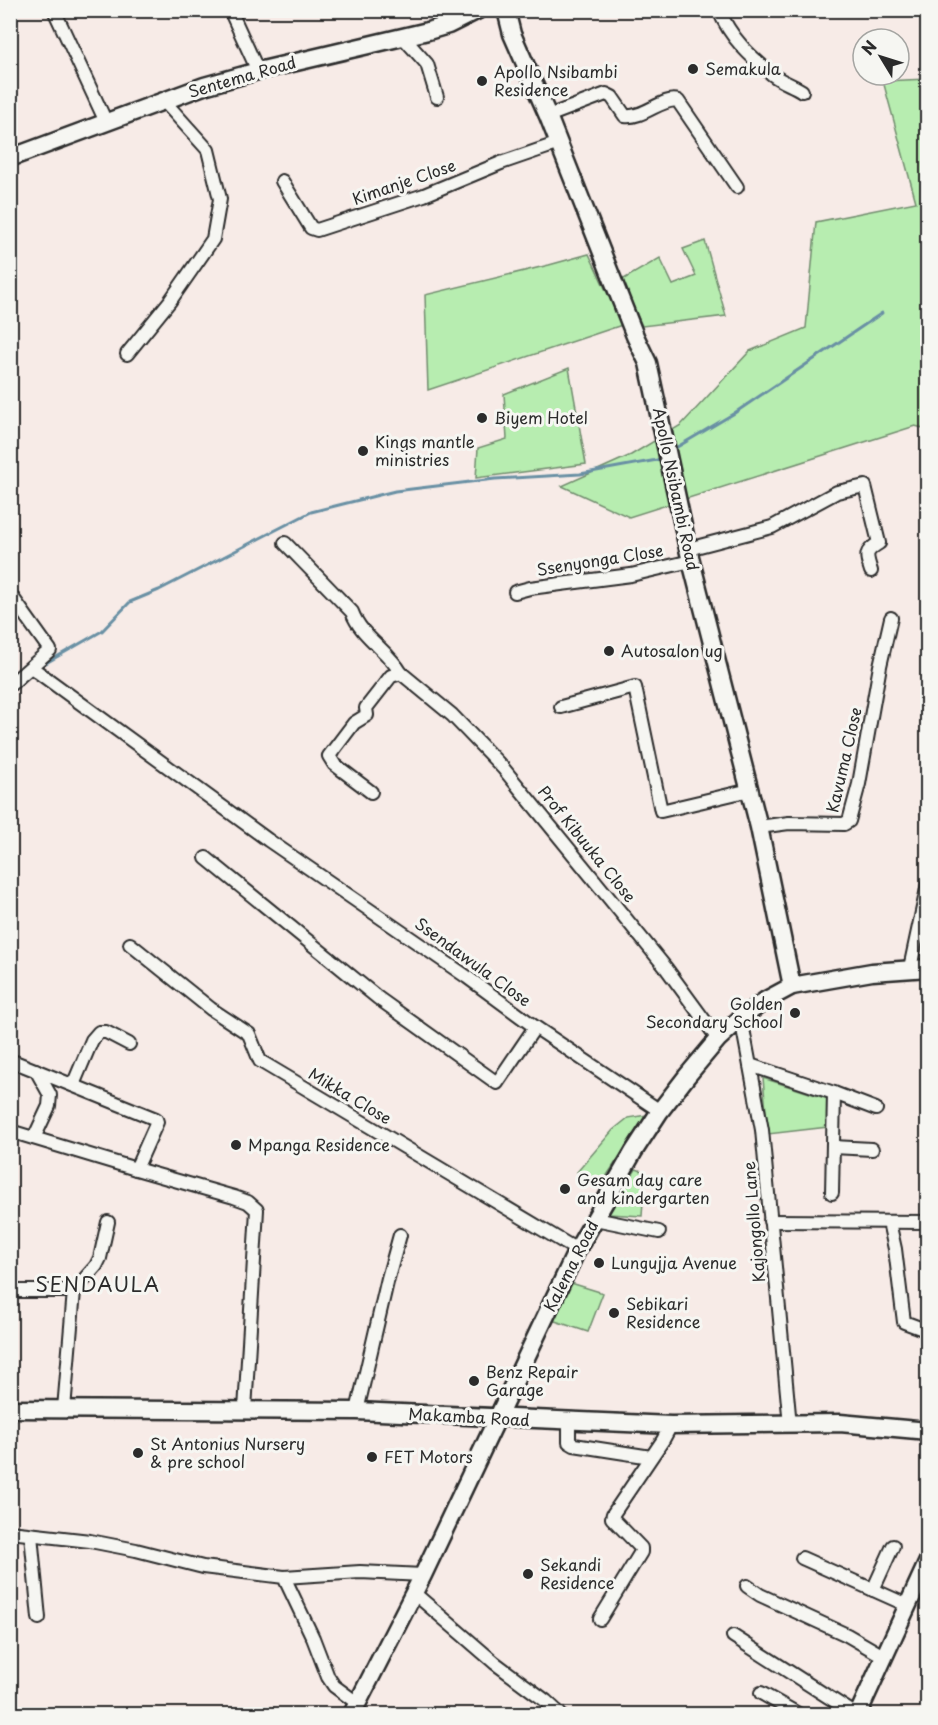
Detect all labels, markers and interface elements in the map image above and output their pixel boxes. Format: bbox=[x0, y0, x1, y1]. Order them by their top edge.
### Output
north arrow bbox=[851, 27, 911, 87]
text: N bbox=[855, 35, 882, 60]
street label: Sentema Road bbox=[185, 49, 299, 103]
place label: Semakula bbox=[705, 56, 781, 80]
place label: Apollo Nsibambi Residence bbox=[494, 59, 618, 101]
marker: Semakula bbox=[686, 62, 700, 76]
marker: Apollo Nsibambi Residence bbox=[475, 74, 489, 88]
street label: Kimanje Close bbox=[349, 152, 459, 210]
place label: Biyem Hotel bbox=[494, 405, 588, 429]
street label: Apollo Nsibambi Road bbox=[648, 405, 706, 573]
marker: Biyem Hotel bbox=[475, 411, 489, 425]
place label: Kings mantle ministries bbox=[375, 429, 475, 471]
marker: Kings mantle ministries bbox=[356, 444, 370, 458]
street label: Ssenyonga Close bbox=[535, 537, 665, 581]
place label: Autosalon ug bbox=[621, 638, 723, 662]
marker: Autosalon ug bbox=[602, 644, 616, 658]
street label: Kavuma Close bbox=[819, 705, 867, 815]
street label: Prof Kibuuka Close bbox=[533, 780, 642, 907]
street label: Ssendawula Close bbox=[411, 911, 537, 1012]
place label: Golden Secondary School bbox=[646, 991, 783, 1033]
marker: Golden Secondary School bbox=[788, 1006, 802, 1020]
street label: Mikka Close bbox=[304, 1061, 397, 1129]
place label: Mpanga Residence bbox=[248, 1132, 390, 1156]
marker: Mpanga Residence bbox=[229, 1138, 243, 1152]
street label: Kajongollo Lane bbox=[736, 1160, 770, 1284]
place label: Gesam day care and kindergarten bbox=[577, 1167, 710, 1209]
marker: Gesam day care and kindergarten bbox=[558, 1182, 572, 1196]
street label: Kalema Road bbox=[537, 1215, 604, 1316]
place label: Lungujja Avenue bbox=[611, 1250, 737, 1274]
marker: Lungujja Avenue bbox=[592, 1256, 606, 1270]
district label: SENDAULA bbox=[35, 1269, 161, 1299]
place label: Sebikari Residence bbox=[626, 1291, 701, 1333]
marker: Sebikari Residence bbox=[607, 1306, 621, 1320]
place label: Benz Repair Garage bbox=[486, 1359, 578, 1401]
marker: Benz Repair Garage bbox=[467, 1374, 481, 1388]
street label: Makamba Road bbox=[408, 1401, 530, 1431]
place label: St Antonius Nursery & pre school bbox=[150, 1431, 305, 1473]
place label: FET Motors bbox=[384, 1444, 473, 1468]
marker: St Antonius Nursery & pre school bbox=[131, 1446, 145, 1460]
marker: FET Motors bbox=[365, 1450, 379, 1464]
place label: Sekandi Residence bbox=[540, 1552, 615, 1594]
marker: Sekandi Residence bbox=[521, 1567, 535, 1581]

